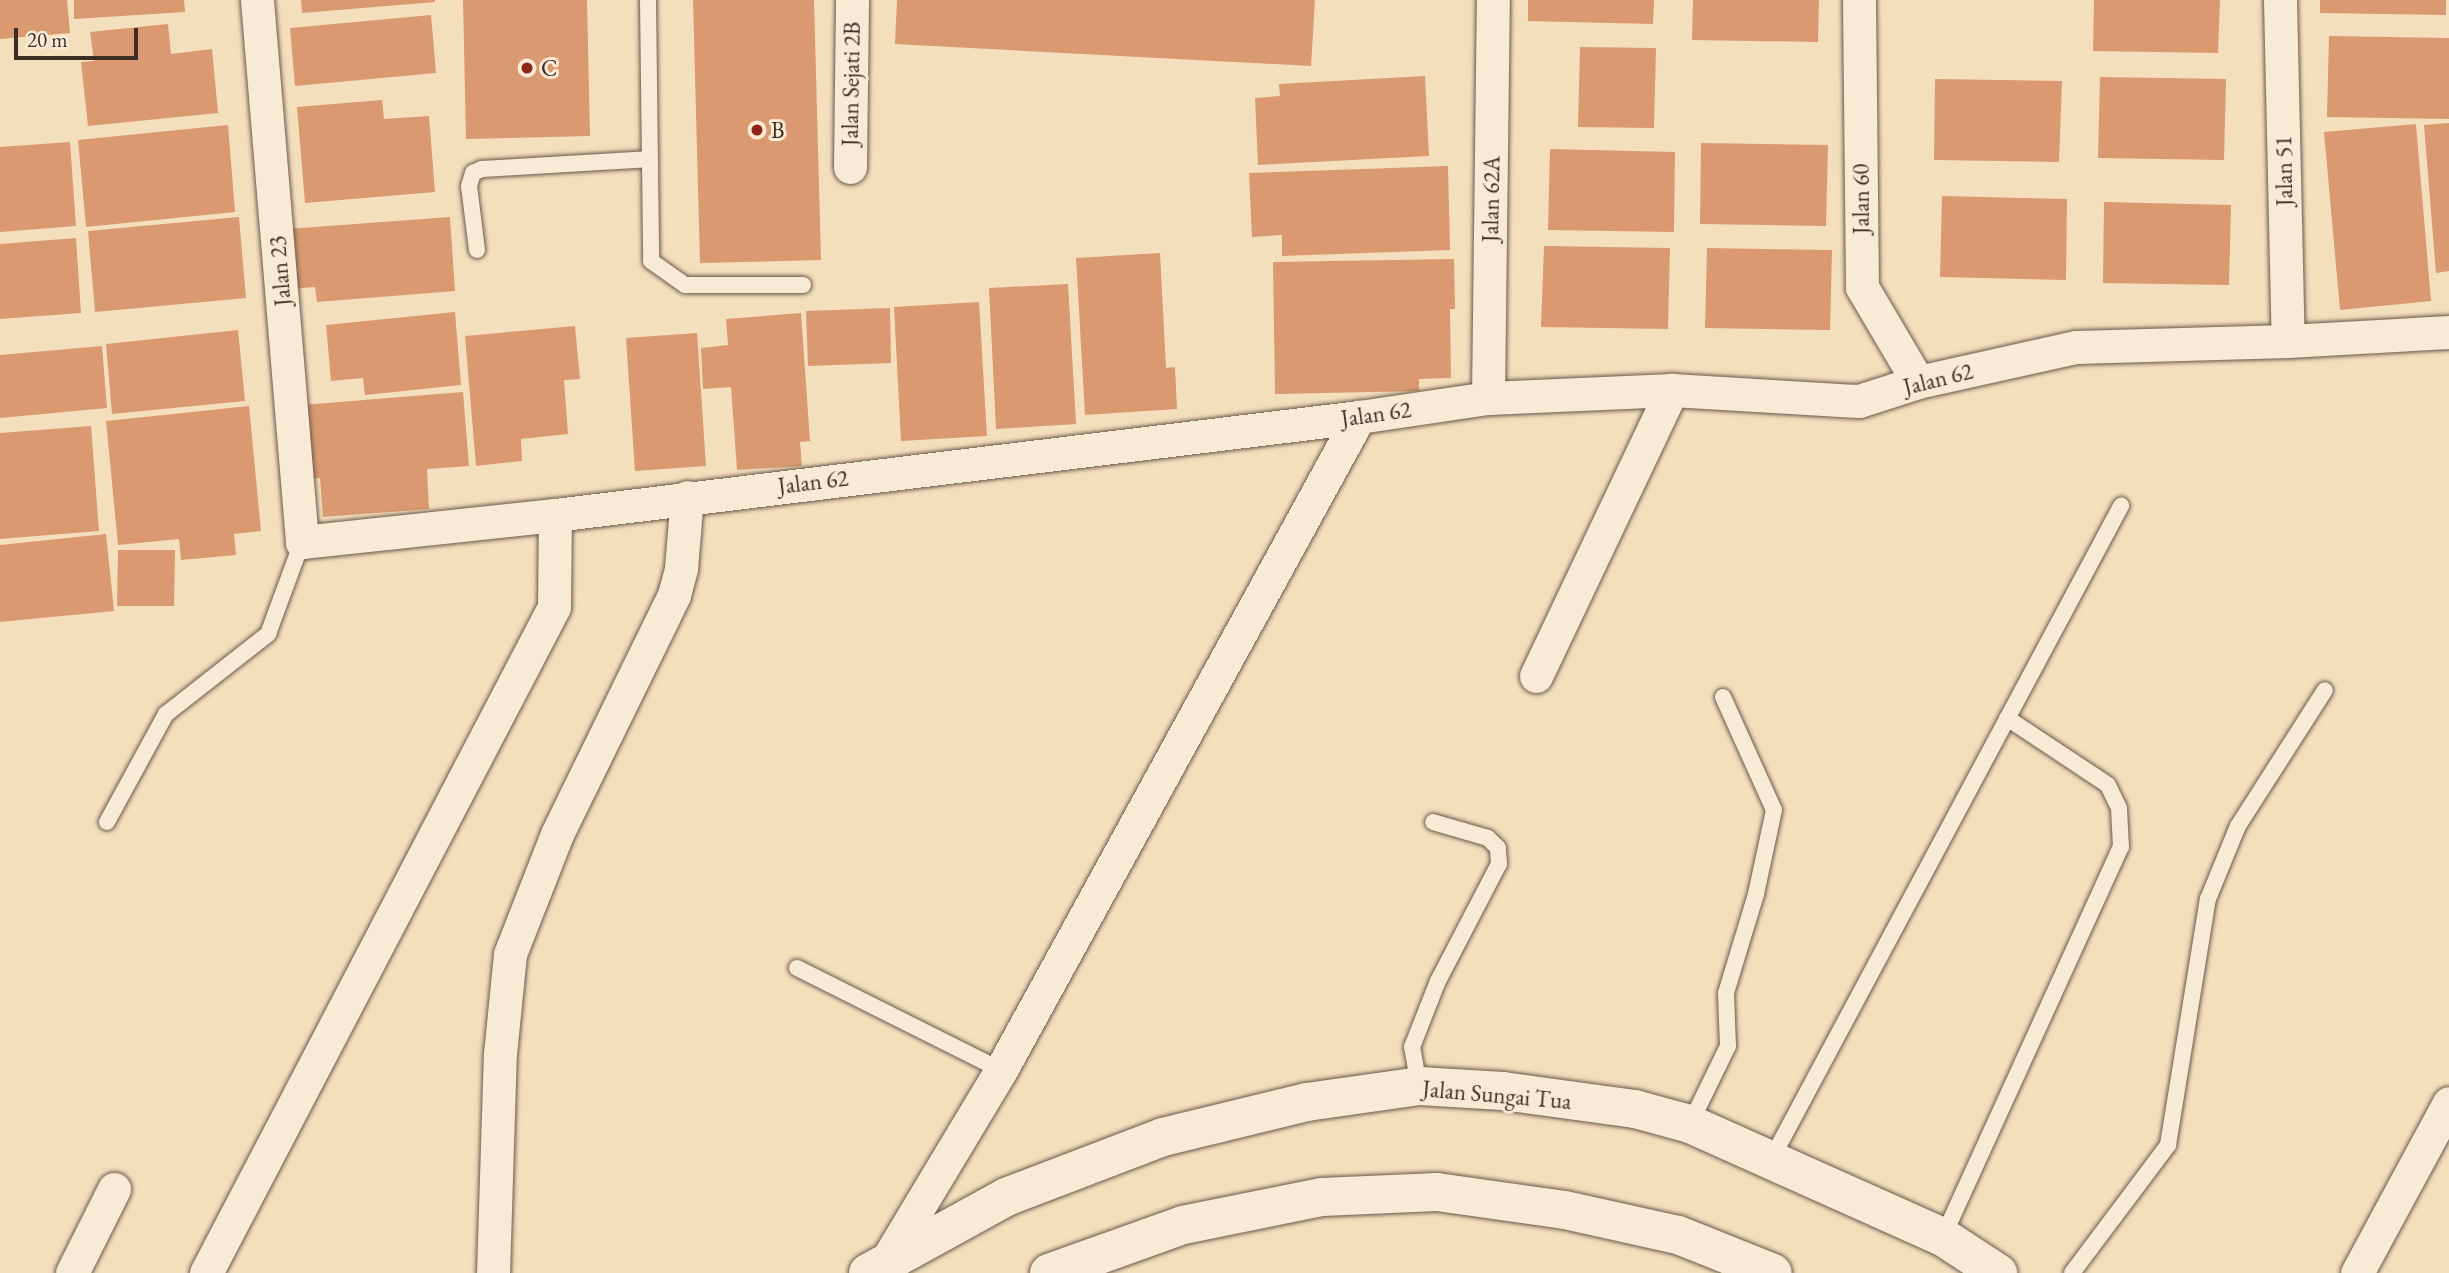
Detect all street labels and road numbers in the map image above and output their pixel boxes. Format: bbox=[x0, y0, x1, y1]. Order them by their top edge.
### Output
street label: Jalan Sejati 2B bbox=[836, 22, 866, 146]
street label: Jalan 51 bbox=[2270, 136, 2298, 206]
street label: Jalan 62A bbox=[1476, 156, 1506, 242]
street label: Jalan 60 bbox=[1847, 164, 1875, 234]
street label: Jalan 23 bbox=[263, 235, 297, 307]
street label: Jalan 62 bbox=[1900, 357, 1976, 401]
street label: Jalan 62 bbox=[1339, 395, 1413, 433]
street label: Jalan 62 bbox=[776, 464, 850, 500]
street label: Jalan Sungai Tua bbox=[1421, 1075, 1573, 1115]

